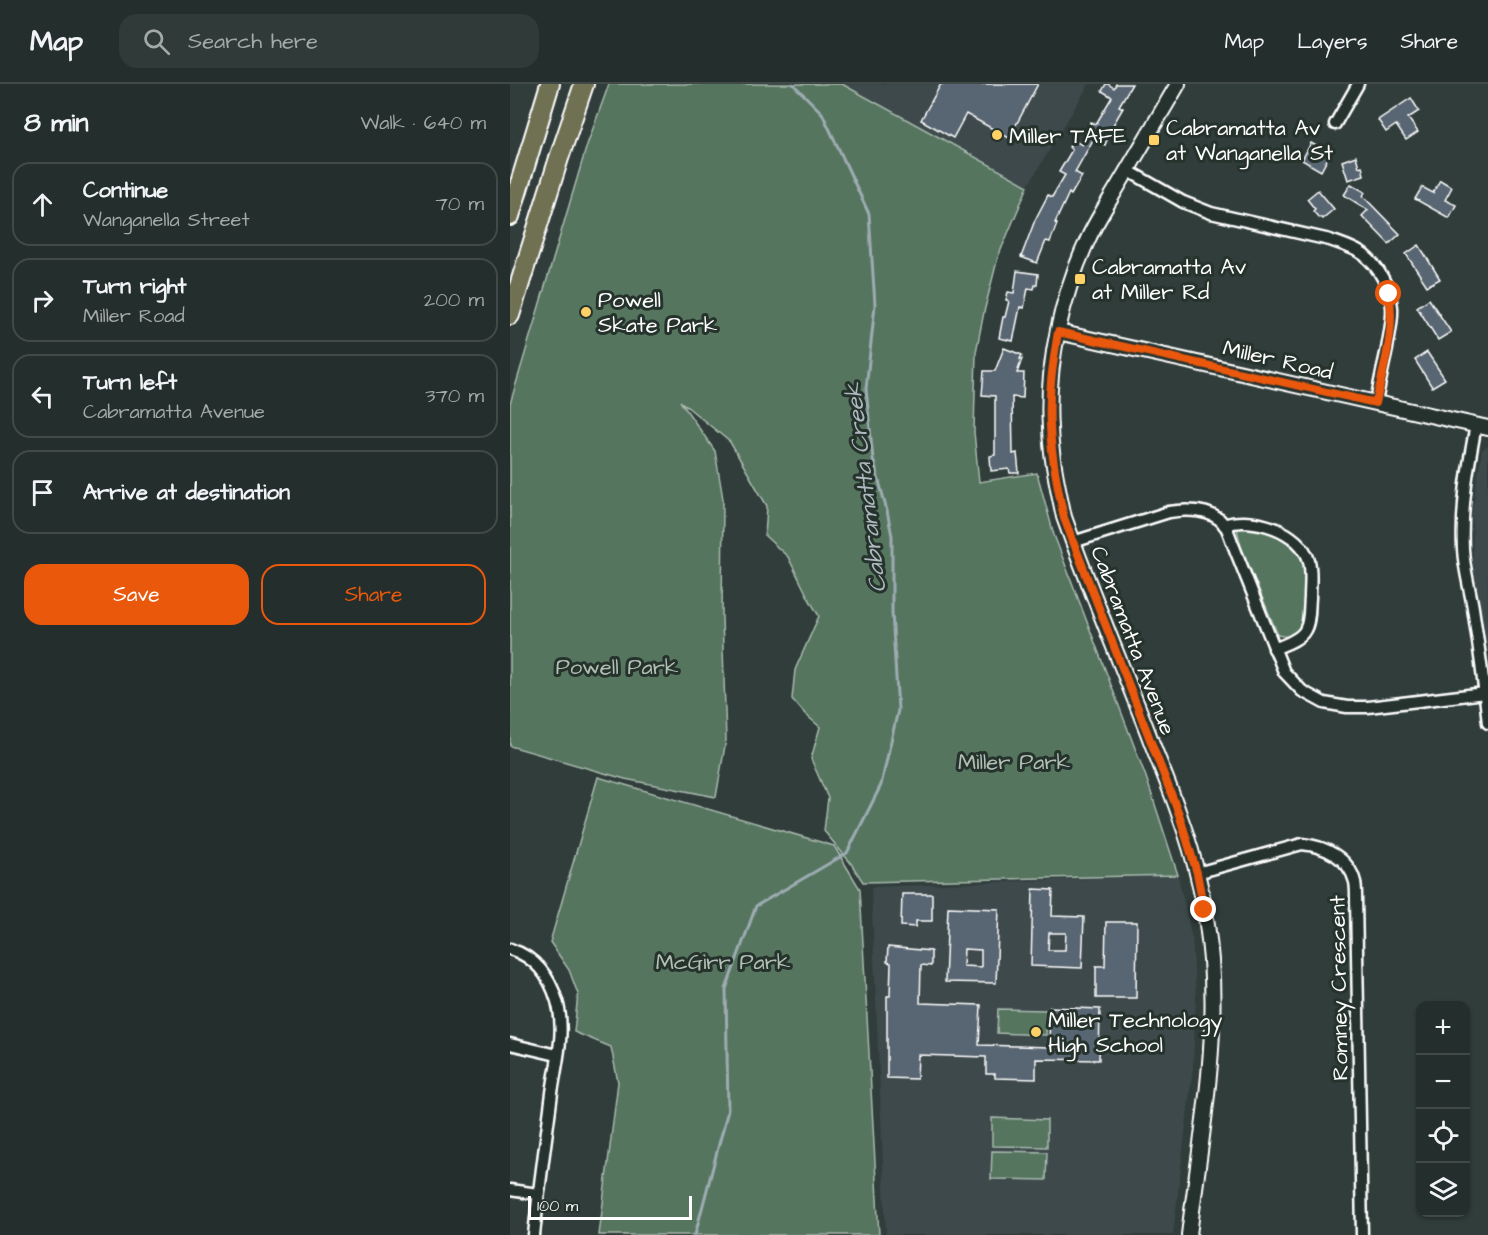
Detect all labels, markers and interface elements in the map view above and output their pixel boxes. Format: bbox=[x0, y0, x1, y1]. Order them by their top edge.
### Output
search box bbox=[119, 14, 539, 68]
text: Map bbox=[30, 22, 83, 61]
icon: search bbox=[140, 25, 173, 58]
text: Search here bbox=[188, 26, 318, 57]
text: Map bbox=[1224, 27, 1264, 56]
text: Layers bbox=[1297, 27, 1367, 56]
text: Share bbox=[1400, 27, 1458, 56]
text: 8 min bbox=[24, 105, 88, 141]
text: Walk · 640 m bbox=[360, 109, 486, 137]
place label: Cabramatta Av at Wanganella St bbox=[1166, 113, 1333, 170]
place label: Miller TAFE bbox=[1009, 121, 1126, 152]
marker: Miller TAFE bbox=[990, 128, 1004, 142]
marker: Cabramatta Av at Wanganella St bbox=[1147, 133, 1161, 147]
text: Continue bbox=[83, 175, 168, 206]
icon: ahead bbox=[26, 188, 59, 221]
text: 70 m bbox=[436, 190, 484, 218]
text: Wanganella Street bbox=[83, 206, 249, 234]
place label: Cabramatta Av at Miller Rd bbox=[1092, 252, 1247, 308]
text: Turn right bbox=[83, 271, 186, 302]
marker: Cabramatta Av at Miller Rd bbox=[1073, 272, 1087, 286]
route start bbox=[1375, 280, 1401, 306]
icon: right bbox=[26, 284, 59, 317]
place label: Powell Skate Park bbox=[598, 285, 718, 341]
text: 200 m bbox=[424, 286, 484, 314]
text: Miller Road bbox=[83, 302, 185, 330]
marker: Powell Skate Park bbox=[579, 305, 593, 319]
street label: Miller Road bbox=[1220, 333, 1336, 388]
text: Turn left bbox=[83, 367, 177, 398]
icon: left bbox=[26, 380, 59, 413]
water label: Cabramatta Creek bbox=[836, 380, 896, 595]
text: 370 m bbox=[425, 382, 484, 410]
text: Cabramatta Avenue bbox=[83, 398, 265, 426]
icon: arrive bbox=[26, 476, 59, 509]
text: Arrive at destination bbox=[83, 477, 290, 508]
street label: Cabramatta Avenue bbox=[1082, 542, 1183, 740]
button: Save bbox=[24, 564, 249, 625]
button: Share bbox=[261, 564, 486, 625]
park label: Powell Park bbox=[556, 652, 679, 683]
park label: Miller Park bbox=[958, 747, 1071, 778]
street label: Romney Crescent bbox=[1322, 895, 1358, 1081]
route end bbox=[1190, 896, 1216, 922]
park label: McGirr Park bbox=[656, 947, 791, 978]
map controls bbox=[1416, 1001, 1470, 1217]
button: + bbox=[1416, 1001, 1470, 1055]
place label: Miller Technology High School bbox=[1048, 1005, 1222, 1062]
marker: Miller Technology High School bbox=[1029, 1025, 1043, 1039]
button: − bbox=[1416, 1055, 1470, 1109]
button: locate bbox=[1416, 1109, 1470, 1163]
button: layers bbox=[1416, 1163, 1470, 1217]
scale bar bbox=[528, 1193, 692, 1220]
text: 100 m bbox=[537, 1195, 578, 1217]

